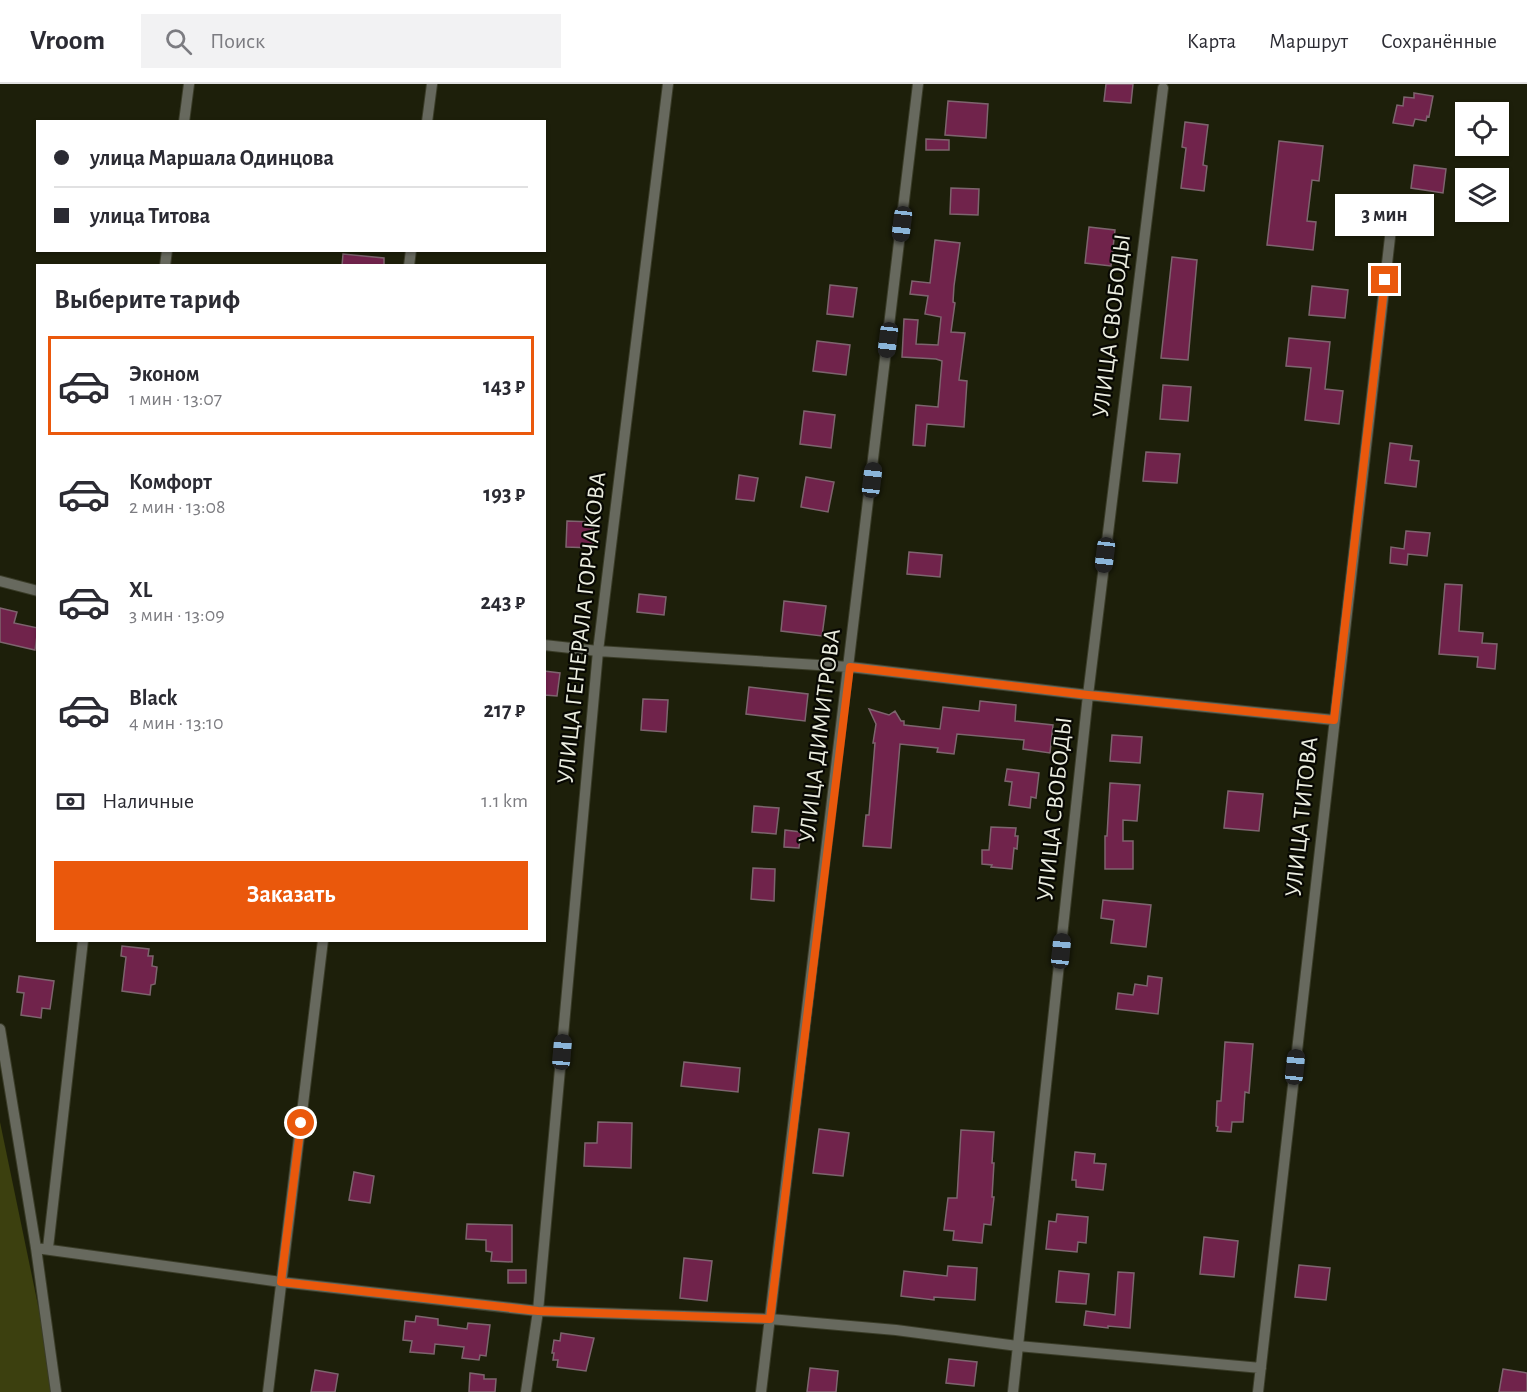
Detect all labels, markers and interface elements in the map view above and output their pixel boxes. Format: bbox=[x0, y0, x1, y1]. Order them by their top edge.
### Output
search box bbox=[141, 14, 561, 68]
icon: search bbox=[162, 25, 195, 58]
text: Vroom bbox=[30, 27, 105, 55]
text: Поиск bbox=[210, 30, 265, 52]
text: Карта bbox=[1187, 31, 1236, 52]
text: Маршрут bbox=[1269, 31, 1348, 52]
text: Сохранённые bbox=[1381, 31, 1497, 52]
map controls bbox=[1455, 102, 1509, 222]
button: locate bbox=[1455, 102, 1509, 156]
text: улица Маршала Одинцова bbox=[90, 147, 334, 169]
button: layers bbox=[1455, 168, 1509, 222]
callout: 3 мин bbox=[1336, 193, 1434, 235]
text: улица Титова bbox=[90, 205, 210, 227]
car bbox=[891, 205, 913, 243]
text: 3 мин bbox=[1361, 205, 1408, 225]
street label: УЛИЦА СВОБОДЫ bbox=[1089, 233, 1135, 419]
route end bbox=[1371, 266, 1398, 293]
text: Выберите тариф bbox=[54, 286, 240, 313]
car bbox=[877, 321, 899, 359]
icon: car bbox=[57, 359, 111, 413]
text: Эконом bbox=[129, 363, 200, 385]
text: 143 ₽ bbox=[483, 375, 525, 397]
text: 1 мин · 13:07 bbox=[129, 389, 222, 409]
car bbox=[861, 461, 883, 499]
icon: car bbox=[57, 467, 111, 521]
text: Комфорт bbox=[129, 471, 212, 493]
street label: УЛИЦА ГЕНЕРАЛА ГОРЧАКОВА bbox=[554, 471, 610, 785]
text: 193 ₽ bbox=[483, 483, 525, 505]
text: 2 мин · 13:08 bbox=[129, 497, 226, 517]
car bbox=[1094, 536, 1116, 574]
icon: car bbox=[57, 575, 111, 629]
text: XL bbox=[129, 579, 152, 601]
text: 243 ₽ bbox=[480, 591, 525, 613]
text: 3 мин · 13:09 bbox=[129, 605, 225, 625]
street label: УЛИЦА ДИМИТРОВА bbox=[795, 628, 845, 844]
icon: car bbox=[57, 683, 111, 737]
text: Black bbox=[129, 687, 177, 709]
text: 217 ₽ bbox=[484, 699, 525, 721]
text: 4 мин · 13:10 bbox=[129, 713, 223, 733]
street label: УЛИЦА СВОБОДЫ bbox=[1033, 716, 1077, 902]
street label: УЛИЦА ТИТОВА bbox=[1282, 736, 1322, 898]
icon: cash bbox=[54, 785, 87, 818]
text: Наличные bbox=[102, 790, 194, 812]
text: 1.1 km bbox=[481, 791, 528, 811]
button: Заказать bbox=[54, 861, 528, 930]
car bbox=[1050, 932, 1072, 970]
car bbox=[551, 1033, 573, 1071]
car bbox=[1284, 1048, 1306, 1086]
route start bbox=[287, 1109, 314, 1136]

